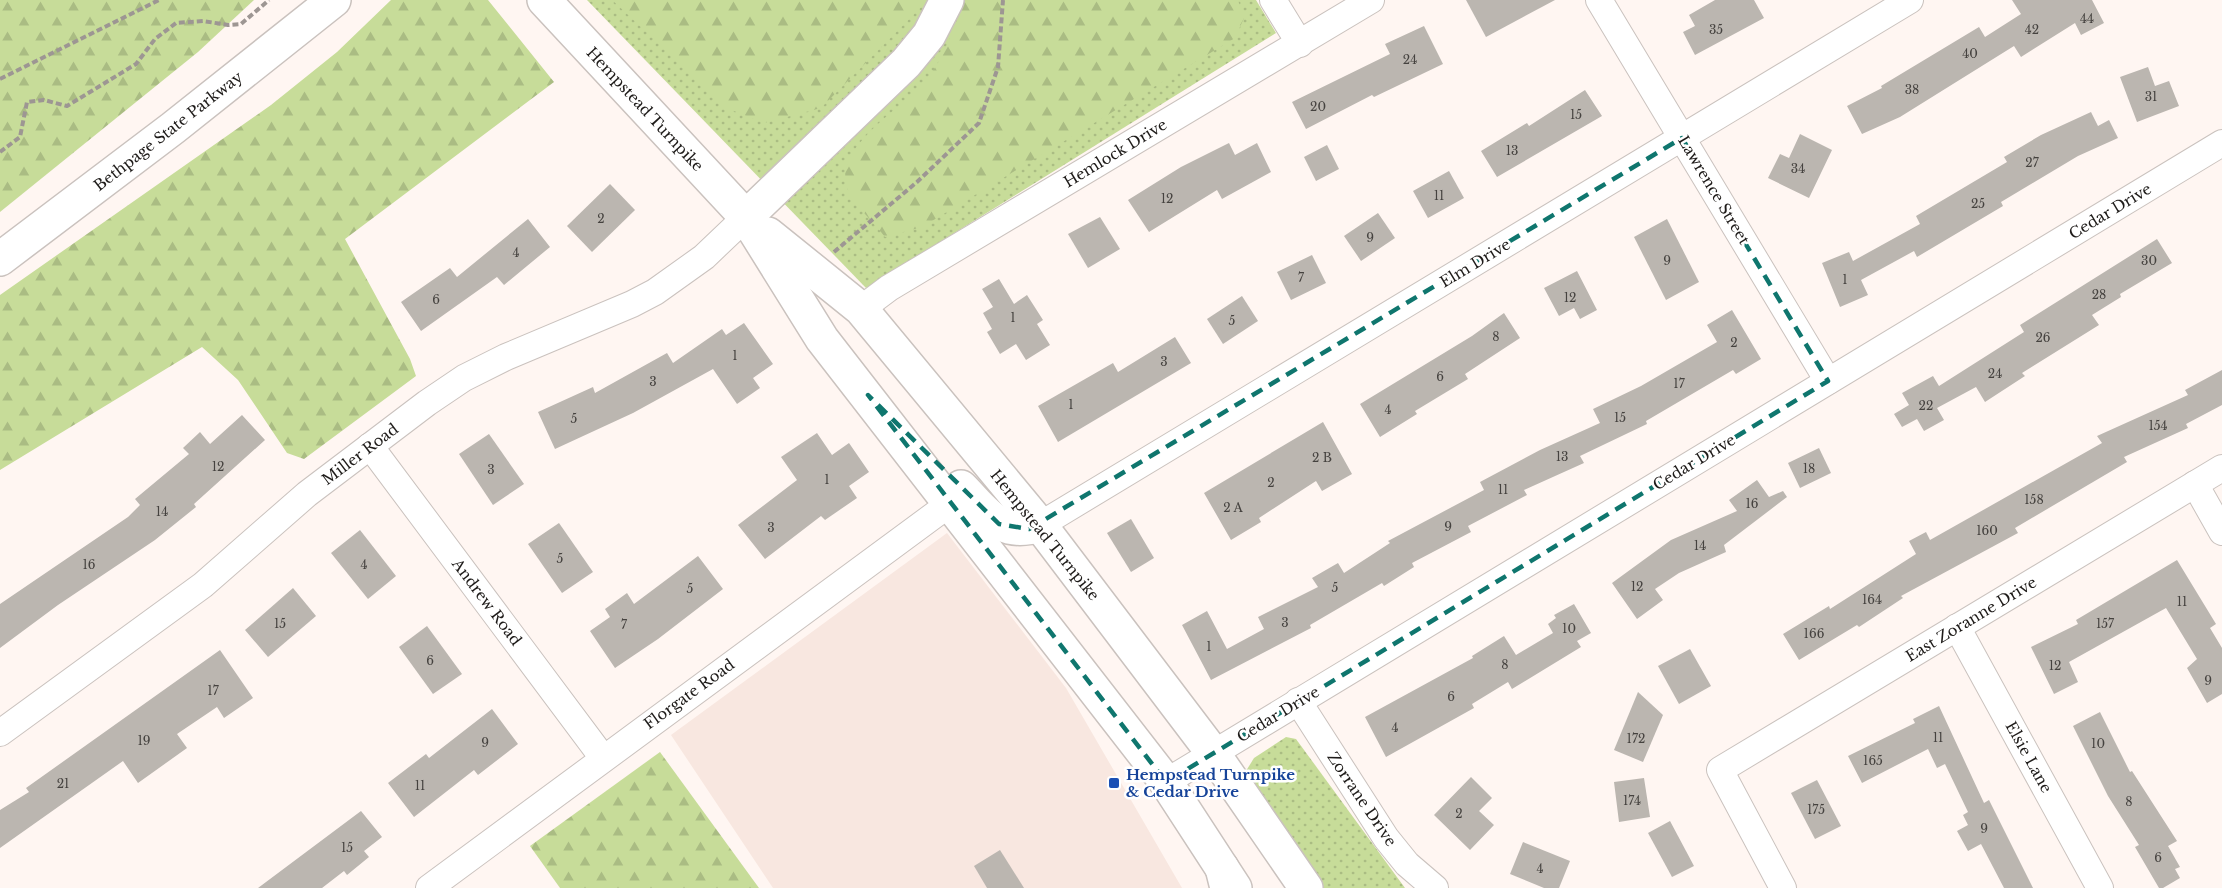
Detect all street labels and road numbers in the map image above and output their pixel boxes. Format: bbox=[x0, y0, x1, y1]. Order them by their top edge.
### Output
street label: Hempstead Turnpike bbox=[582, 43, 708, 175]
street label: Bethpage State Parkway bbox=[90, 67, 247, 195]
street label: Hemlock Drive bbox=[1060, 115, 1170, 191]
street label: Lawrence Street bbox=[1674, 132, 1754, 248]
street label: Cedar Drive bbox=[2065, 179, 2155, 243]
street label: Elm Drive bbox=[1436, 235, 1514, 291]
street label: Miller Road bbox=[318, 419, 402, 489]
street label: Cedar Drive bbox=[1649, 430, 1739, 494]
street label: Hempstead Turnpike bbox=[986, 466, 1104, 604]
street label: Andrew Road bbox=[448, 554, 526, 649]
street label: East Zoranne Drive bbox=[1902, 572, 2040, 666]
street label: Florgate Road bbox=[640, 655, 738, 733]
street label: Cedar Drive bbox=[1233, 682, 1323, 746]
street label: Elsie Lane bbox=[2002, 718, 2056, 796]
street label: Zorrane Drive bbox=[1323, 748, 1401, 850]

